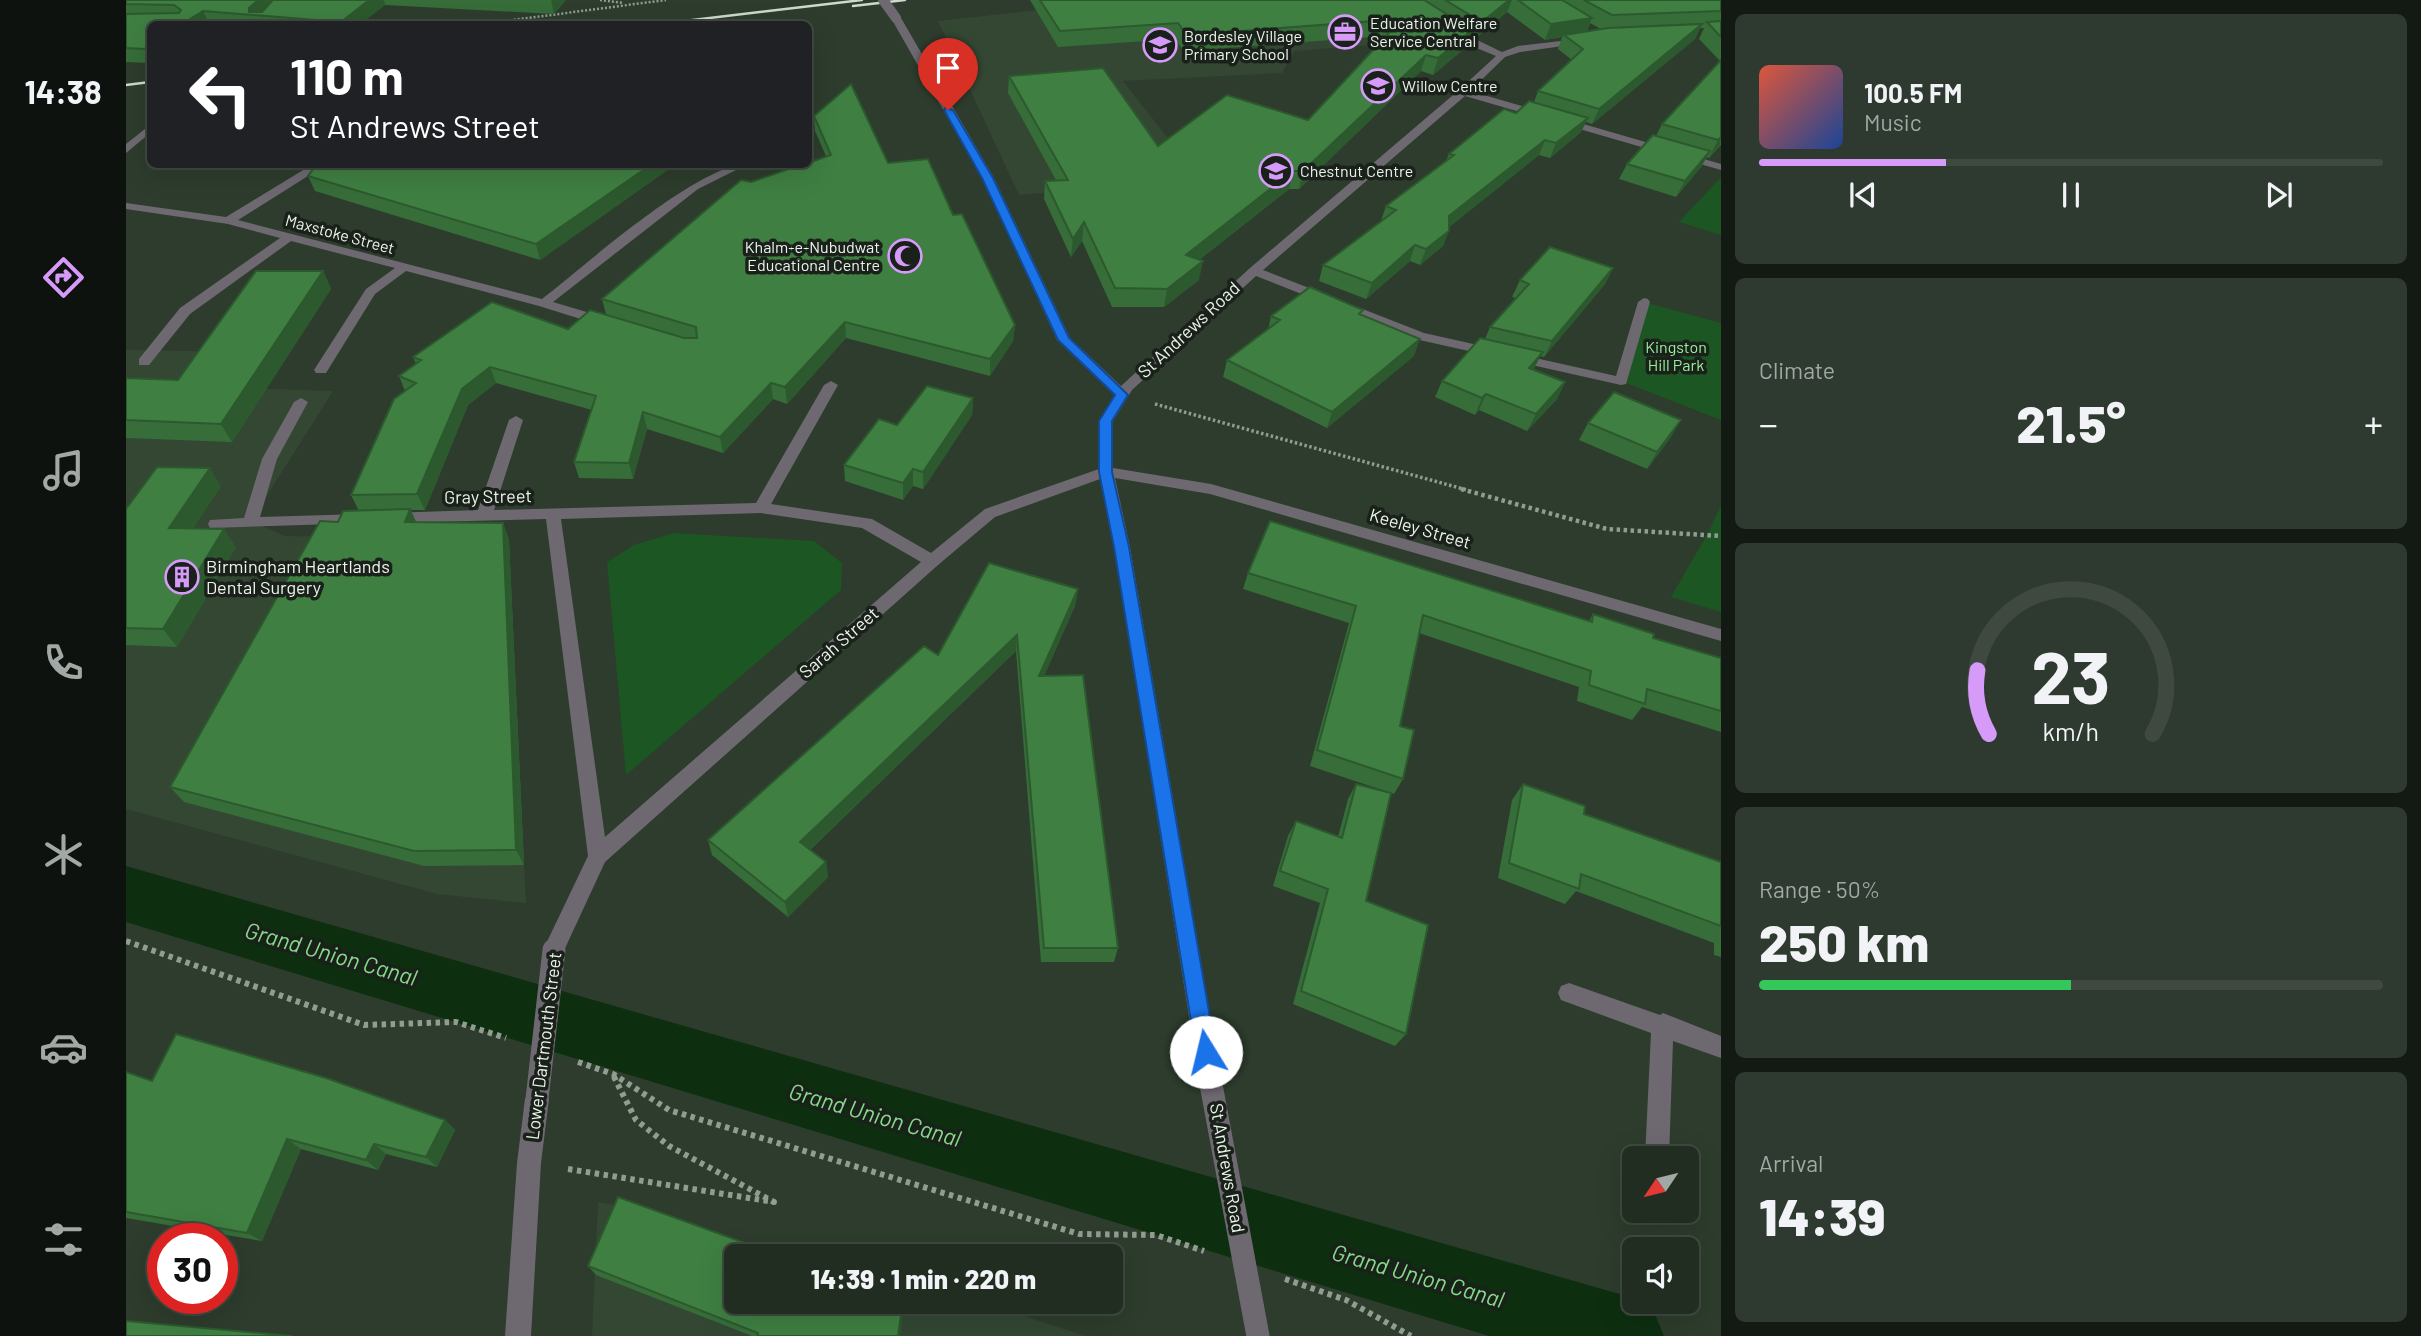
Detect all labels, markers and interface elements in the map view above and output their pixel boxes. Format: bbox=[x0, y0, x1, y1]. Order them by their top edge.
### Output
office icon: Education Welfare Service Central bbox=[1326, 13, 1364, 51]
place label: Education Welfare Service Central bbox=[1370, 13, 1497, 50]
school or university icon: Bordesley Village Primary School bbox=[1141, 26, 1179, 64]
place label: Bordesley Village Primary School bbox=[1184, 26, 1302, 63]
pin bbox=[918, 38, 978, 110]
text: 110 m bbox=[290, 46, 404, 105]
icon: left bbox=[175, 49, 266, 140]
icon: arrive bbox=[929, 49, 967, 87]
school or university icon: Willow Centre bbox=[1359, 67, 1397, 105]
text: 14:38 bbox=[25, 72, 101, 110]
place label: Willow Centre bbox=[1402, 76, 1498, 95]
text: 100.5 FM bbox=[1864, 77, 1962, 108]
text: St Andrews Street bbox=[290, 106, 540, 144]
text: Music bbox=[1864, 108, 1922, 136]
school or university icon: Chestnut Centre bbox=[1257, 152, 1295, 190]
place label: Chestnut Centre bbox=[1300, 161, 1413, 180]
icon: previous bbox=[1844, 176, 1882, 214]
icon: pause bbox=[2052, 176, 2090, 214]
icon: next bbox=[2260, 176, 2298, 214]
street label: Maxstoke Street bbox=[283, 210, 397, 257]
place label: Khalm-e-Nubudwat Educational Centre bbox=[745, 237, 880, 274]
mosque icon: Khalm-e-Nubudwat Educational Centre bbox=[886, 237, 924, 275]
icon: directions bbox=[39, 253, 88, 302]
street label: St Andrews Road bbox=[1133, 276, 1244, 382]
park label: Kingston Hill Park bbox=[1645, 337, 1707, 374]
text: Climate bbox=[1759, 356, 1835, 384]
text: 21.5° bbox=[2016, 391, 2126, 453]
text: − bbox=[1759, 400, 1778, 446]
text: + bbox=[2364, 400, 2383, 446]
icon: music bbox=[39, 446, 88, 495]
street label: Gray Street bbox=[444, 484, 532, 508]
street label: Keeley Street bbox=[1367, 503, 1474, 553]
place label: Birmingham Heartlands Dental Surgery bbox=[206, 555, 390, 598]
building icon: Birmingham Heartlands Dental Surgery bbox=[163, 558, 201, 596]
street label: Sarah Street bbox=[794, 602, 882, 683]
text: 23 bbox=[2031, 631, 2111, 719]
icon: phone bbox=[39, 638, 88, 687]
text: km/h bbox=[2043, 716, 2099, 746]
icon: climate bbox=[39, 830, 88, 879]
text: Range · 50% bbox=[1759, 875, 1880, 903]
text: 250 km bbox=[1759, 910, 1929, 972]
water label: Grand Union Canal bbox=[242, 915, 421, 991]
street label: Lower Dartmouth Street bbox=[521, 951, 565, 1141]
position arrow bbox=[1169, 1015, 1243, 1089]
icon: car bbox=[39, 1023, 88, 1072]
water label: Grand Union Canal bbox=[786, 1076, 965, 1152]
street label: St Andrews Road bbox=[1206, 1101, 1250, 1234]
north arrow bbox=[1622, 1146, 1699, 1223]
map controls bbox=[1622, 1146, 1699, 1314]
text: Arrival bbox=[1759, 1149, 1823, 1177]
text: 14:39 bbox=[1759, 1184, 1886, 1246]
icon: filters bbox=[39, 1215, 88, 1264]
speed limit sign: 30 bbox=[147, 1223, 238, 1314]
water label: Grand Union Canal bbox=[1329, 1237, 1508, 1313]
button: sound bbox=[1622, 1237, 1699, 1314]
text: 14:39 · 1 min · 220 m bbox=[811, 1263, 1036, 1294]

